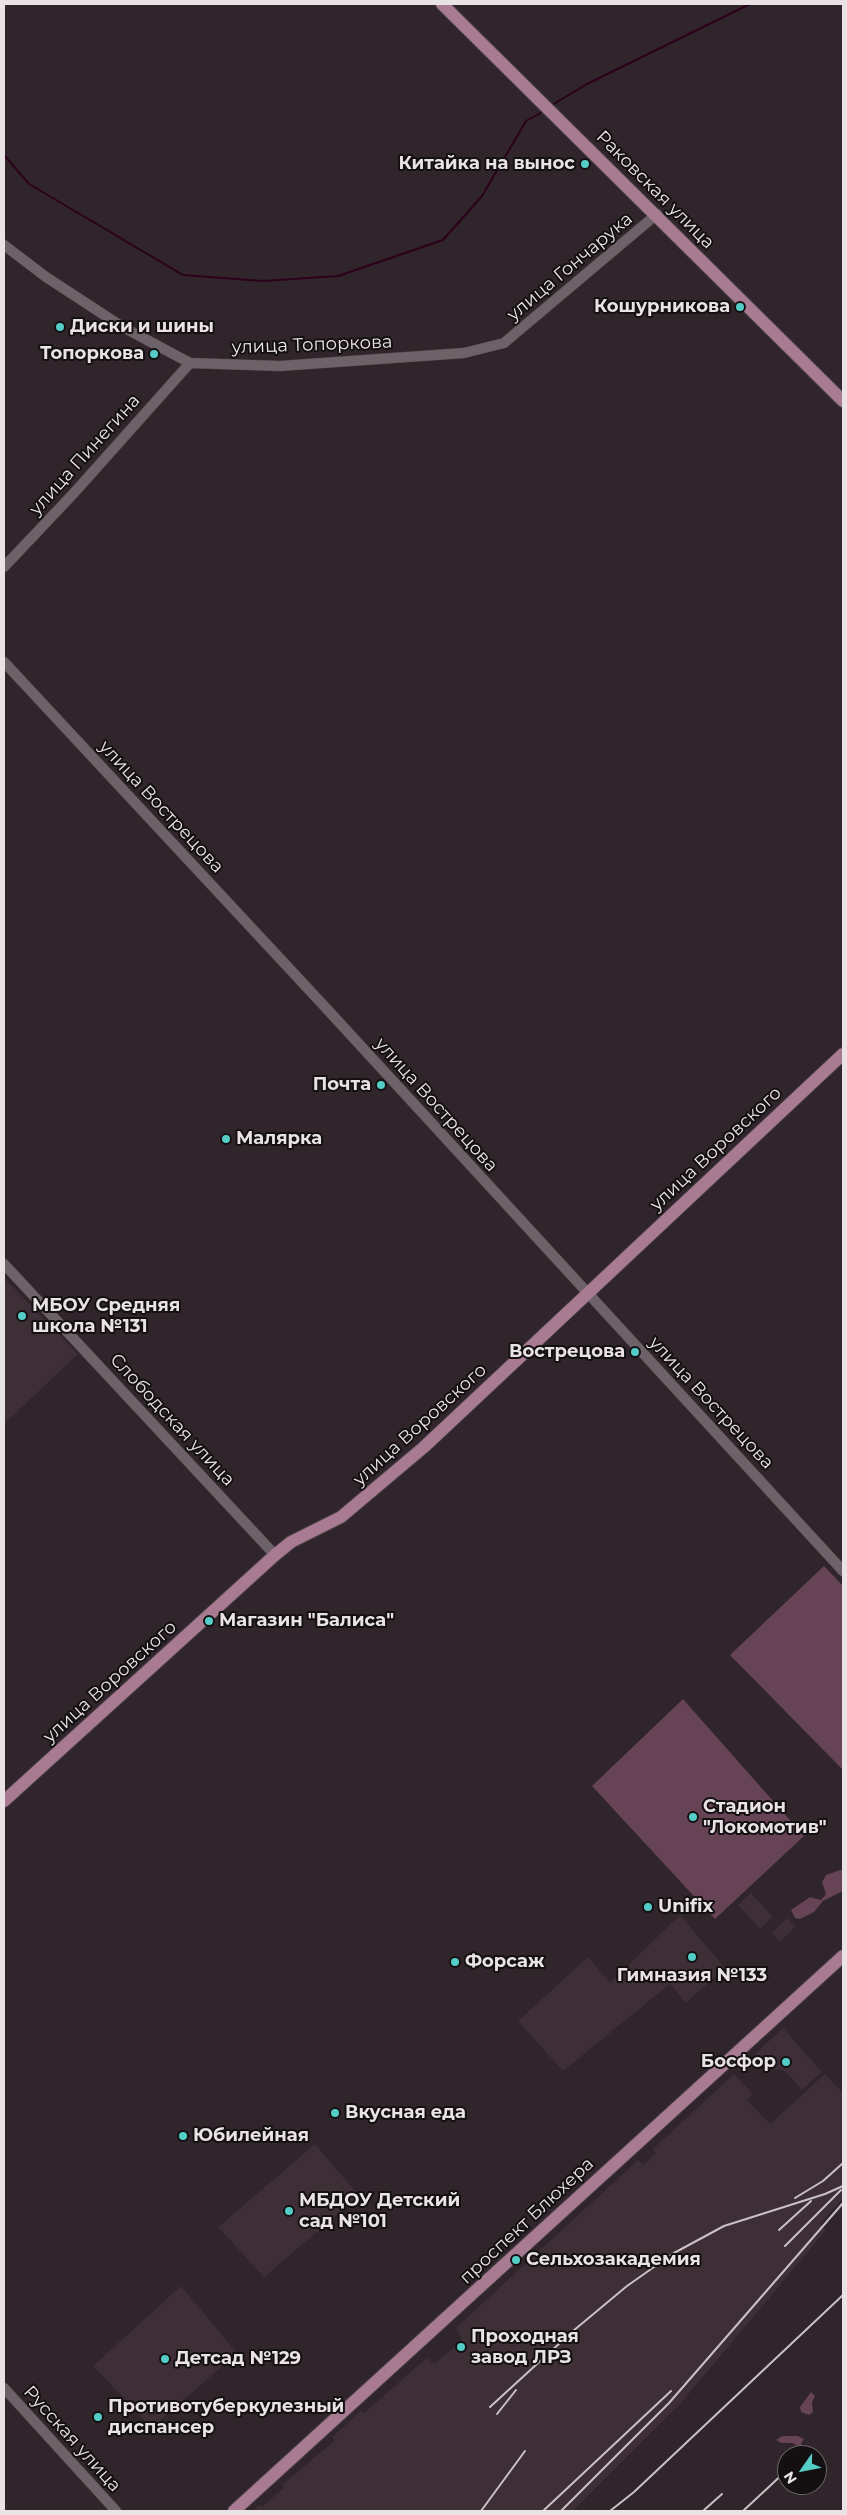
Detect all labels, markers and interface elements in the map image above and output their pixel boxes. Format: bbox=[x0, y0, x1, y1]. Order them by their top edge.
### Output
street label: Раковская улица bbox=[591, 126, 719, 254]
place label: Китайка на вынос bbox=[399, 153, 575, 175]
marker: Китайка на вынос bbox=[579, 158, 591, 170]
street label: улица Гончарука bbox=[503, 208, 637, 326]
place label: Кошурникова bbox=[594, 296, 730, 318]
marker: Кошурникова bbox=[734, 301, 746, 313]
place label: Диски и шины bbox=[70, 316, 214, 338]
marker: Диски и шины bbox=[54, 321, 66, 333]
street label: улица Топоркова bbox=[231, 331, 393, 359]
place label: Топоркова bbox=[40, 343, 144, 365]
marker: Топоркова bbox=[148, 348, 160, 360]
street label: улица Пинегина bbox=[25, 390, 145, 520]
street label: улица Вострецова bbox=[94, 736, 228, 878]
street label: улица Вострецова bbox=[370, 1033, 502, 1177]
place label: Почта bbox=[313, 1074, 371, 1096]
marker: Почта bbox=[375, 1079, 387, 1091]
street label: улица Воровского bbox=[646, 1082, 786, 1216]
place label: Малярка bbox=[236, 1128, 322, 1150]
marker: Малярка bbox=[220, 1133, 232, 1145]
place label: МБОУ Средняя школа №131 bbox=[32, 1295, 180, 1338]
marker: МБОУ Средняя школа №131 bbox=[16, 1310, 28, 1322]
street label: улица Вострецова bbox=[644, 1332, 778, 1474]
place label: Вострецова bbox=[509, 1341, 625, 1363]
marker: Вострецова bbox=[629, 1346, 641, 1358]
street label: Слободская улица bbox=[105, 1349, 239, 1491]
street label: улица Воровского bbox=[349, 1359, 491, 1491]
place label: Магазин "Балиса" bbox=[219, 1610, 394, 1632]
marker: Магазин "Балиса" bbox=[203, 1615, 215, 1627]
street label: улица Воровского bbox=[39, 1616, 181, 1748]
place label: Стадион "Локомотив" bbox=[703, 1796, 827, 1838]
marker: Стадион "Локомотив" bbox=[687, 1811, 699, 1823]
place label: Unifix bbox=[658, 1896, 713, 1918]
marker: Unifix bbox=[642, 1901, 654, 1913]
place label: Форсаж bbox=[465, 1951, 544, 1973]
marker: Гимназия №133 bbox=[686, 1951, 698, 1963]
marker: Форсаж bbox=[449, 1956, 461, 1968]
place label: Гимназия №133 bbox=[617, 1965, 767, 1987]
place label: Босфор bbox=[701, 2051, 776, 2073]
marker: Босфор bbox=[780, 2056, 792, 2068]
place label: Вкусная еда bbox=[345, 2102, 466, 2124]
marker: Вкусная еда bbox=[329, 2107, 341, 2119]
place label: Юбилейная bbox=[193, 2125, 309, 2147]
marker: Юбилейная bbox=[177, 2130, 189, 2142]
street label: проспект Блюхера bbox=[456, 2153, 598, 2289]
place label: МБДОУ Детский сад №101 bbox=[299, 2190, 460, 2232]
marker: МБДОУ Детский сад №101 bbox=[283, 2205, 295, 2217]
place label: Сельхозакадемия bbox=[526, 2249, 701, 2271]
marker: Сельхозакадемия bbox=[510, 2254, 522, 2266]
place label: Проходная завод ЛРЗ bbox=[471, 2326, 579, 2368]
marker: Проходная завод ЛРЗ bbox=[455, 2341, 467, 2353]
place label: Детсад №129 bbox=[175, 2348, 301, 2370]
marker: Детсад №129 bbox=[159, 2353, 171, 2365]
street label: Русская улица bbox=[19, 2382, 125, 2496]
place label: Противотуберкулезный диспансер bbox=[108, 2396, 344, 2438]
marker: Противотуберкулезный диспансер bbox=[92, 2411, 104, 2423]
north arrow bbox=[777, 2445, 827, 2495]
text: N bbox=[780, 2468, 801, 2487]

